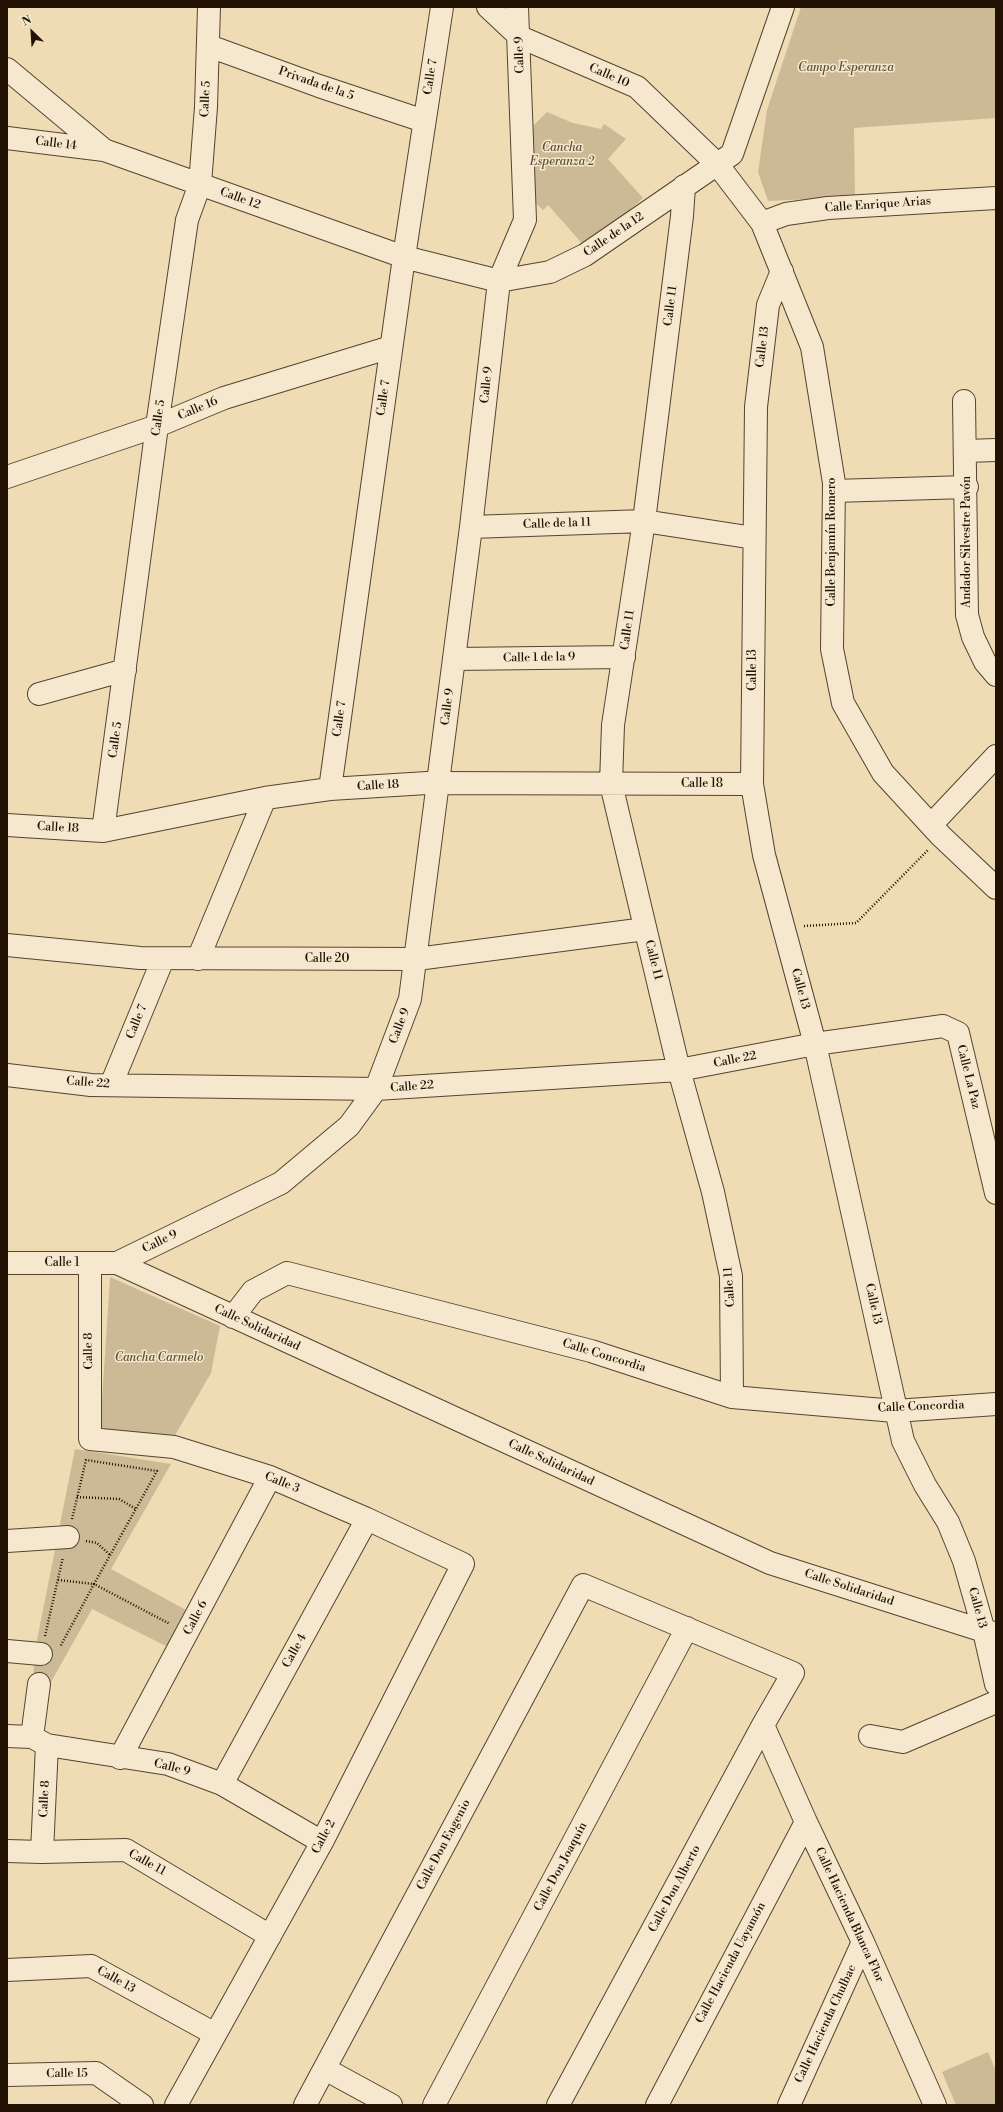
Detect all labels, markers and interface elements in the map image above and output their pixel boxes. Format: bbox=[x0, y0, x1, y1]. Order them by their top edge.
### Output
north arrow bbox=[12, 12, 52, 52]
text: N bbox=[20, 13, 34, 29]
street label: Calle 9 bbox=[512, 36, 528, 74]
street label: Calle 7 bbox=[421, 58, 441, 96]
street label: Calle 10 bbox=[587, 61, 631, 91]
park label: Campo Esperanza bbox=[798, 61, 894, 75]
street label: Privada de la 5 bbox=[276, 64, 356, 104]
street label: Calle 5 bbox=[198, 80, 214, 118]
street label: Calle 14 bbox=[34, 134, 78, 154]
park label: Cancha Esperanza 2 bbox=[530, 141, 594, 169]
street label: Calle 12 bbox=[218, 185, 262, 213]
street label: Calle Enrique Arias bbox=[824, 194, 932, 216]
street label: Calle de la 12 bbox=[581, 210, 647, 260]
street label: Calle 11 bbox=[661, 285, 681, 327]
street label: Calle 13 bbox=[753, 325, 773, 369]
street label: Calle 9 bbox=[478, 366, 496, 404]
street label: Calle 7 bbox=[374, 379, 394, 417]
street label: Calle 16 bbox=[176, 394, 220, 424]
street label: Calle 5 bbox=[149, 399, 169, 437]
street label: Andador Silvestre Pavón bbox=[960, 476, 974, 608]
street label: Calle Benjamín Romero bbox=[825, 477, 839, 607]
street label: Calle de la 11 bbox=[523, 516, 591, 532]
street label: Calle 11 bbox=[618, 609, 638, 651]
street label: Calle 13 bbox=[746, 649, 760, 691]
street label: Calle 1 de la 9 bbox=[503, 650, 575, 666]
street label: Calle 9 bbox=[439, 688, 457, 726]
street label: Calle 7 bbox=[330, 700, 350, 738]
street label: Calle 5 bbox=[106, 721, 126, 759]
street label: Calle 18 bbox=[356, 777, 400, 795]
street label: Calle 18 bbox=[681, 777, 723, 791]
street label: Calle 18 bbox=[37, 820, 79, 836]
street label: Calle 11 bbox=[641, 939, 665, 981]
street label: Calle 20 bbox=[305, 952, 349, 966]
street label: Calle 13 bbox=[788, 967, 812, 1011]
street label: Calle 7 bbox=[124, 1003, 150, 1041]
street label: Calle 9 bbox=[387, 1006, 413, 1046]
street label: Calle La Paz bbox=[953, 1043, 983, 1111]
street label: Calle 22 bbox=[712, 1049, 758, 1071]
street label: Calle 22 bbox=[66, 1074, 110, 1092]
street label: Calle 22 bbox=[390, 1078, 434, 1096]
street label: Calle 9 bbox=[140, 1227, 180, 1257]
street label: Calle 1 bbox=[44, 1256, 80, 1270]
street label: Calle 11 bbox=[721, 1266, 739, 1308]
street label: Calle 13 bbox=[862, 1282, 884, 1326]
street label: Calle Solidaridad bbox=[212, 1302, 302, 1354]
street label: Calle 8 bbox=[81, 1332, 97, 1370]
street label: Calle Concordia bbox=[560, 1336, 648, 1376]
park label: Cancha Carmelo bbox=[115, 1351, 203, 1365]
street label: Calle Concordia bbox=[877, 1398, 965, 1416]
street label: Calle Solidaridad bbox=[506, 1437, 596, 1489]
street label: Calle 3 bbox=[262, 1469, 302, 1497]
street label: Calle Solidaridad bbox=[803, 1567, 895, 1609]
street label: Calle 13 bbox=[965, 1586, 989, 1630]
street label: Calle 6 bbox=[181, 1598, 211, 1638]
street label: Calle 4 bbox=[280, 1631, 310, 1671]
street label: Calle 9 bbox=[152, 1757, 192, 1779]
street label: Calle 8 bbox=[37, 1780, 53, 1818]
street label: Calle Don Eugenio bbox=[414, 1797, 474, 1893]
street label: Calle 2 bbox=[309, 1817, 339, 1857]
street label: Calle Don Joaquín bbox=[531, 1820, 591, 1914]
street label: Calle Don Alberto bbox=[646, 1843, 704, 1935]
street label: Calle Hacienda Blanca Flor bbox=[811, 1845, 887, 1985]
street label: Calle 11 bbox=[126, 1847, 168, 1879]
street label: Calle Hacienda Uayamón bbox=[693, 1900, 769, 2026]
street label: Calle Hacienda Chulbac bbox=[792, 1963, 860, 2085]
street label: Calle 13 bbox=[94, 1964, 138, 1996]
street label: Calle 15 bbox=[46, 2066, 88, 2082]

